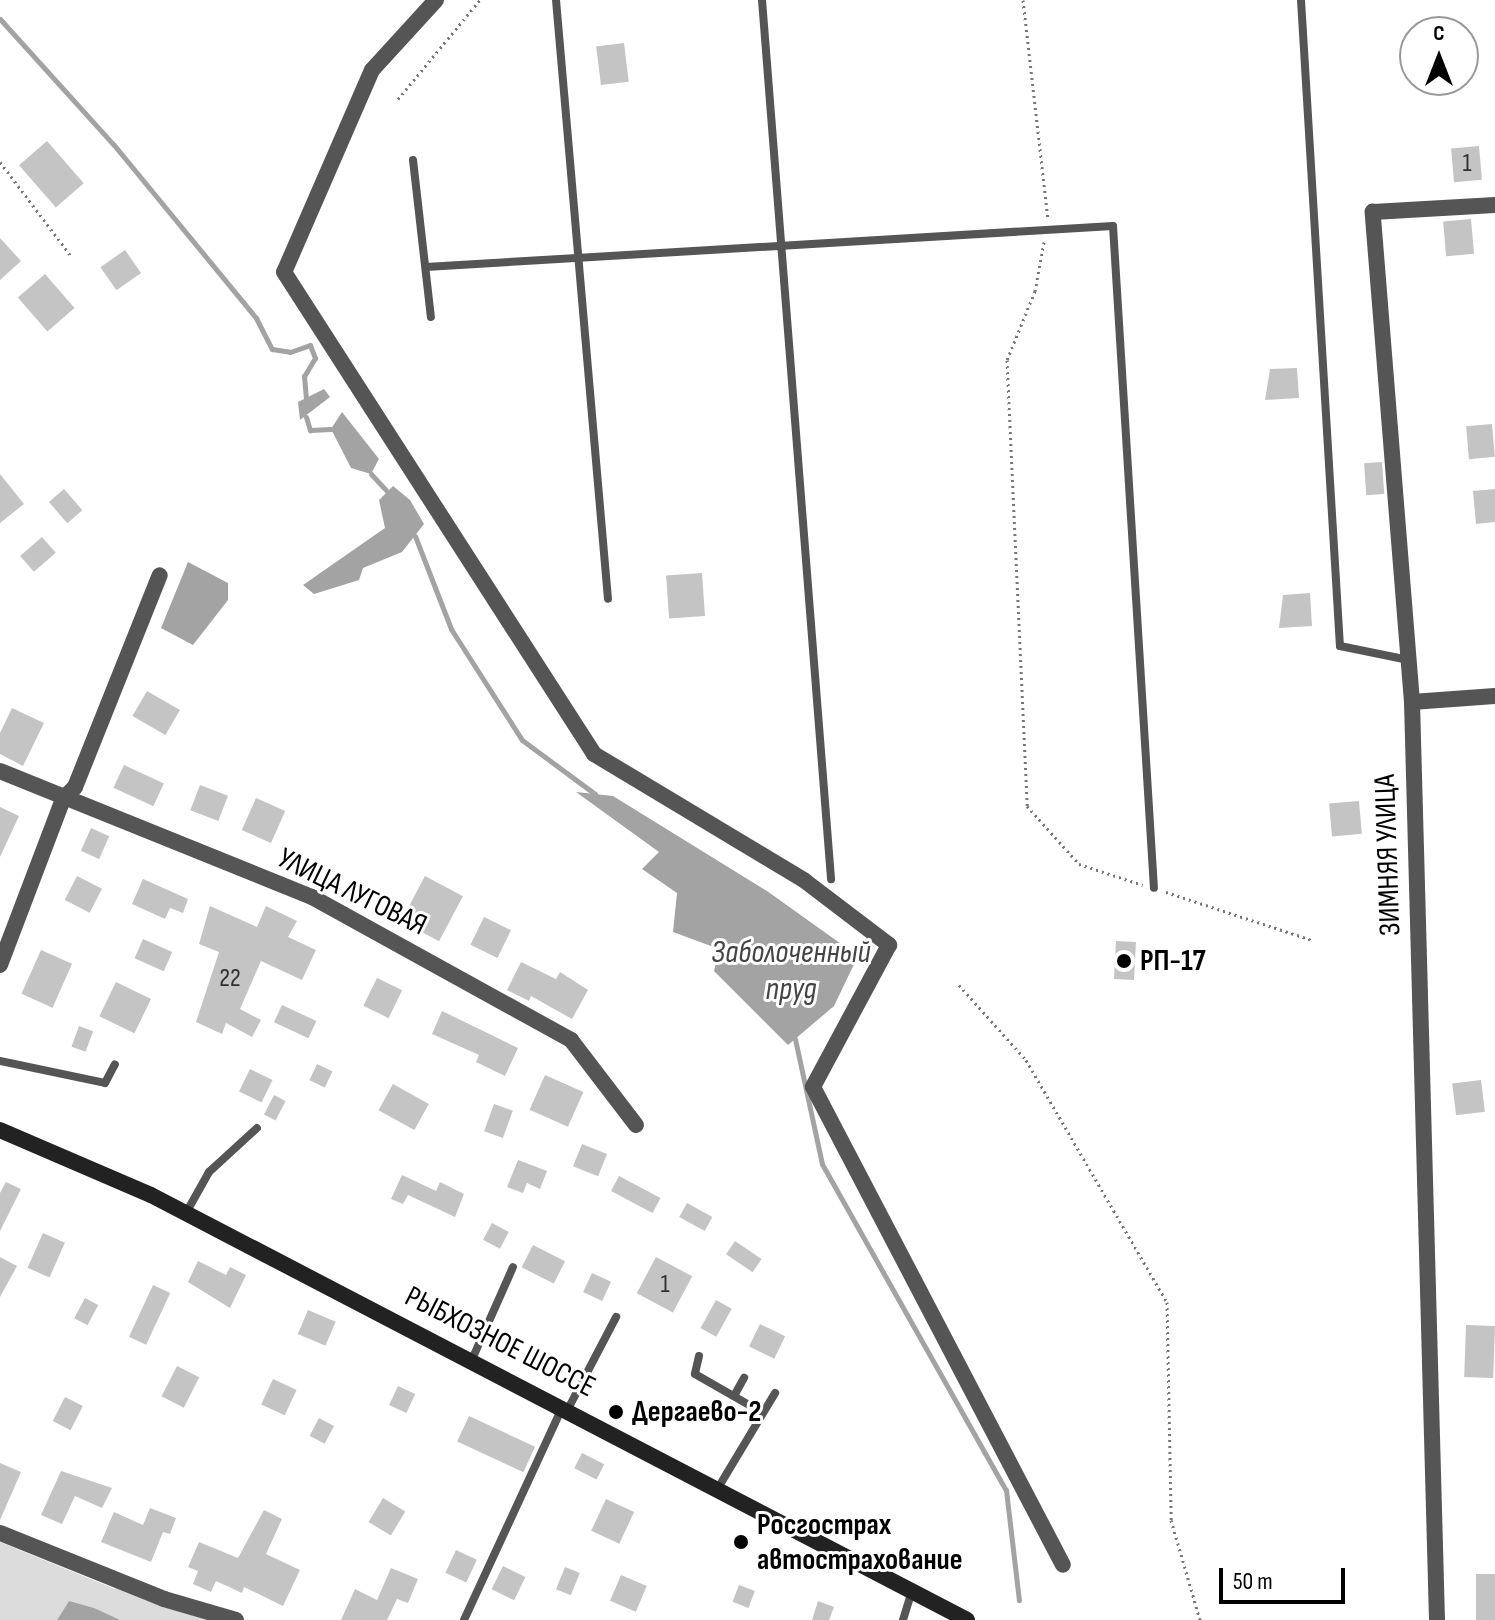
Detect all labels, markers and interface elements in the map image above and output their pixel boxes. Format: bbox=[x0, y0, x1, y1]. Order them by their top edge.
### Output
north arrow bbox=[1399, 16, 1479, 96]
text: С bbox=[1433, 20, 1445, 47]
house number: 1 bbox=[1462, 148, 1472, 180]
street label: ЗИМНЯЯ УЛИЦА bbox=[1367, 774, 1409, 936]
street label: УЛИЦА ЛУГОВАЯ bbox=[272, 840, 432, 944]
water label: Заболоченный пруд bbox=[711, 935, 871, 1010]
place label: РП-17 bbox=[1140, 943, 1206, 979]
marker: РП-17 bbox=[1115, 952, 1133, 970]
house number: 22 bbox=[219, 963, 241, 995]
house number: 1 bbox=[660, 1269, 670, 1301]
street label: РЫБХОЗНОЕ ШОССЕ bbox=[399, 1279, 601, 1405]
place label: Дергаево-2 bbox=[632, 1394, 761, 1430]
marker: Дергаево-2 bbox=[607, 1403, 625, 1421]
place label: Росгострах автострахование bbox=[757, 1507, 962, 1578]
marker: Росгострах автострахование bbox=[732, 1533, 750, 1551]
scale bar bbox=[1223, 1552, 1349, 1602]
text: 50 m bbox=[1233, 1567, 1273, 1596]

